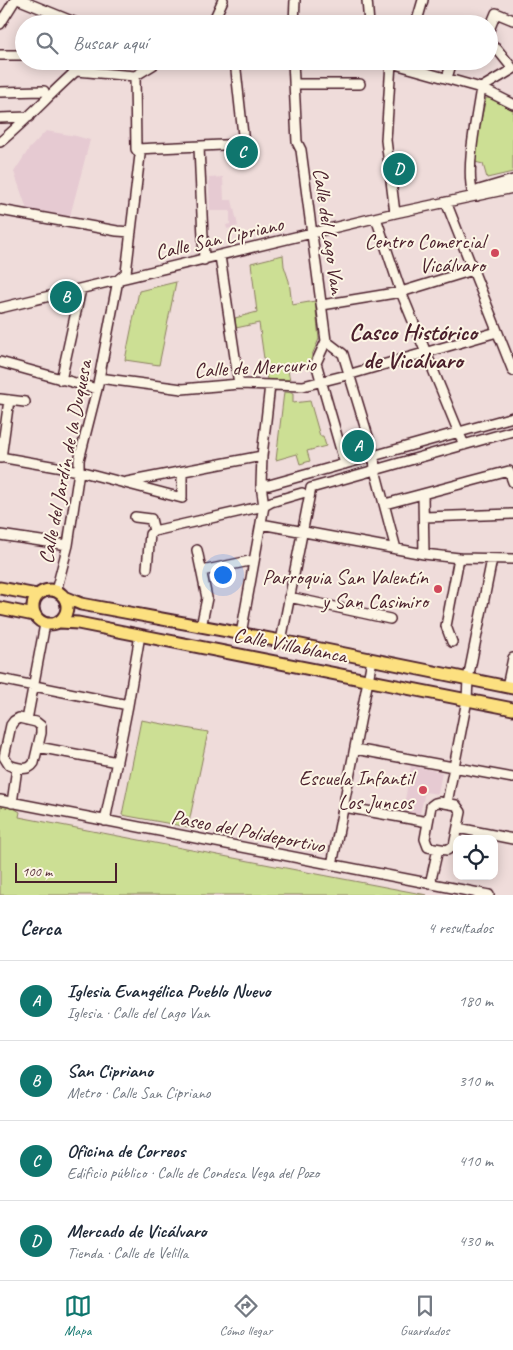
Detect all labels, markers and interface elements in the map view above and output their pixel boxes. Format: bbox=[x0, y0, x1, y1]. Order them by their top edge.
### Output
search box bbox=[15, 15, 498, 70]
icon: search bbox=[33, 29, 61, 57]
text: Buscar aquí bbox=[73, 31, 147, 55]
pin: C bbox=[226, 133, 258, 171]
pin: D bbox=[383, 150, 415, 188]
street label: Calle del Lago Van bbox=[307, 166, 351, 297]
street label: Calle San Cipriano bbox=[153, 210, 287, 265]
place label: Centro Comercial Vicálvaro bbox=[364, 228, 488, 278]
marker: Centro Comercial Vicálvaro bbox=[489, 247, 501, 259]
pin: B bbox=[50, 278, 82, 316]
district label: Casco Histórico de Vicálvaro bbox=[349, 317, 479, 375]
street label: Calle de Mercurio bbox=[193, 351, 318, 383]
street label: Calle del Jardín de la Duquesa bbox=[33, 356, 98, 566]
pin: A bbox=[342, 427, 374, 465]
your location bbox=[210, 562, 236, 588]
place label: Parroquia San Valentín y San Casimiro bbox=[262, 564, 431, 614]
marker: Parroquia San Valentín y San Casimiro bbox=[432, 583, 444, 595]
street label: Calle Villablanca bbox=[231, 621, 351, 669]
place label: Escuela Infantil Los Juncos bbox=[299, 765, 416, 815]
marker: Escuela Infantil Los Juncos bbox=[417, 784, 429, 796]
street label: Paseo del Polideportivo bbox=[169, 803, 328, 859]
map controls bbox=[453, 835, 498, 880]
button: locate bbox=[453, 835, 498, 880]
scale bar bbox=[15, 860, 118, 883]
text: 100 m bbox=[22, 863, 52, 880]
text: Cerca bbox=[20, 915, 61, 941]
text: 4 resultados bbox=[428, 918, 493, 938]
text: Iglesia Evangélica Pueblo Nuevo bbox=[67, 979, 270, 1003]
text: A bbox=[32, 991, 40, 1011]
text: 180 m bbox=[459, 991, 493, 1011]
text: Iglesia · Calle del Lago Van bbox=[67, 1003, 210, 1023]
text: San Cipriano bbox=[67, 1059, 153, 1083]
text: B bbox=[32, 1071, 40, 1091]
text: 310 m bbox=[459, 1071, 493, 1091]
text: Metro · Calle San Cipriano bbox=[67, 1083, 211, 1103]
text: Oficina de Correos bbox=[67, 1139, 185, 1163]
text: C bbox=[32, 1151, 40, 1171]
text: 410 m bbox=[459, 1151, 493, 1171]
text: Edificio público · Calle de Condesa Vega del Pozo bbox=[67, 1163, 319, 1183]
text: Mercado de Vicálvaro bbox=[67, 1219, 206, 1243]
text: D bbox=[31, 1231, 41, 1251]
text: 430 m bbox=[459, 1231, 493, 1251]
text: Tienda · Calle de Velilla bbox=[67, 1243, 188, 1263]
tab: Mapa bbox=[64, 1292, 92, 1339]
tab: Cómo llegar bbox=[219, 1292, 272, 1339]
tab: Guardados bbox=[400, 1292, 449, 1339]

